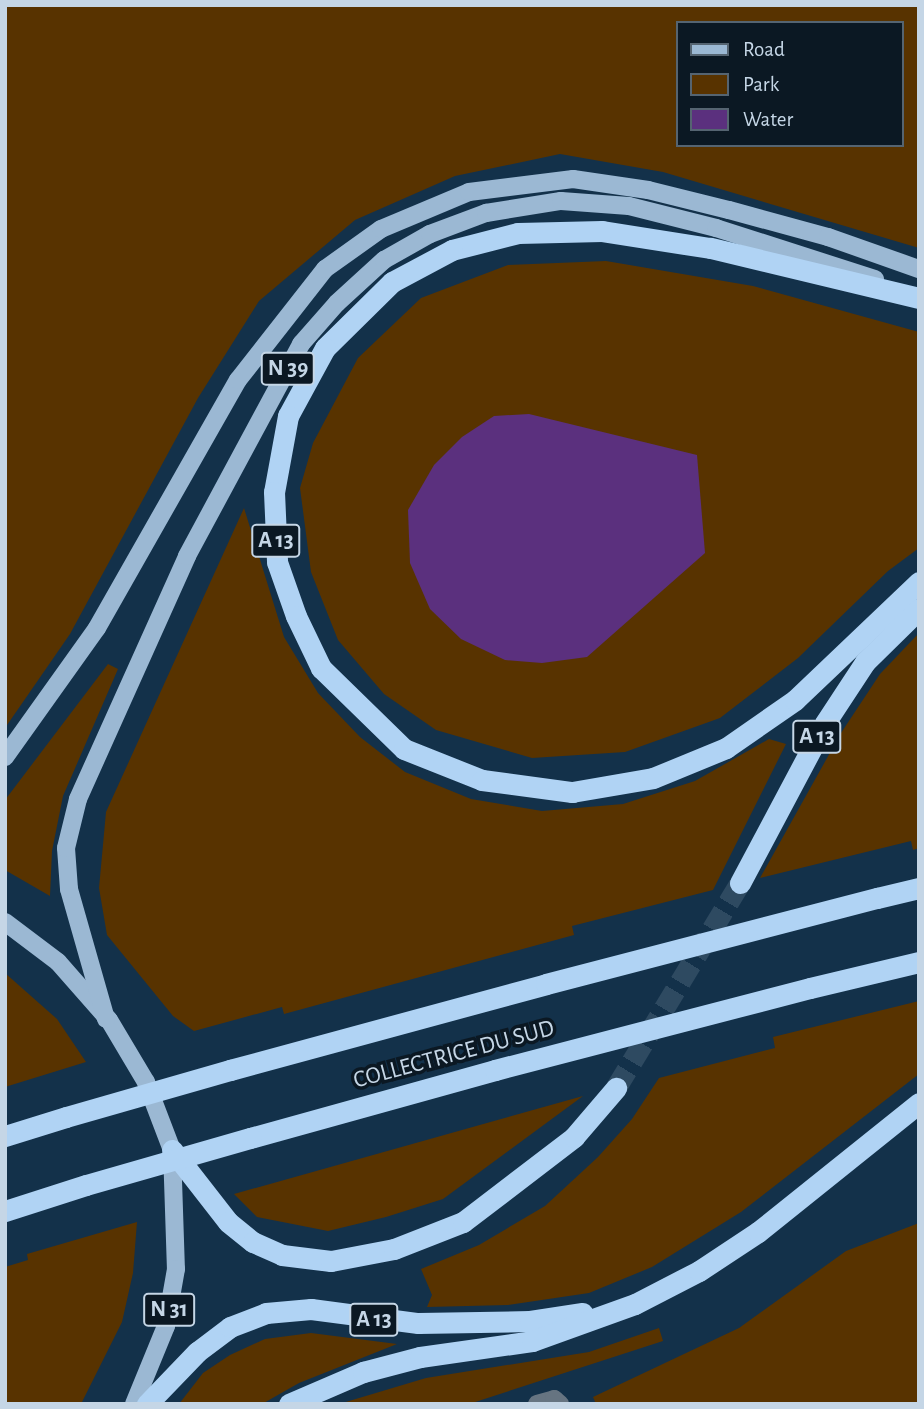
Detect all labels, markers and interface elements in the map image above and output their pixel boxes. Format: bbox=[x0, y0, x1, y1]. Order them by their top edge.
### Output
legend bbox=[676, 21, 903, 147]
text: Road bbox=[743, 39, 785, 60]
text: Park bbox=[743, 74, 779, 95]
text: Water bbox=[743, 109, 793, 130]
road number: N 39 bbox=[260, 350, 316, 388]
road number: A 13 bbox=[250, 522, 302, 561]
road number: A 13 bbox=[791, 718, 843, 757]
street label: COLLECTRICE DU SUD bbox=[350, 1014, 558, 1096]
road number: N 31 bbox=[143, 1290, 195, 1330]
road number: A 13 bbox=[348, 1301, 400, 1340]

